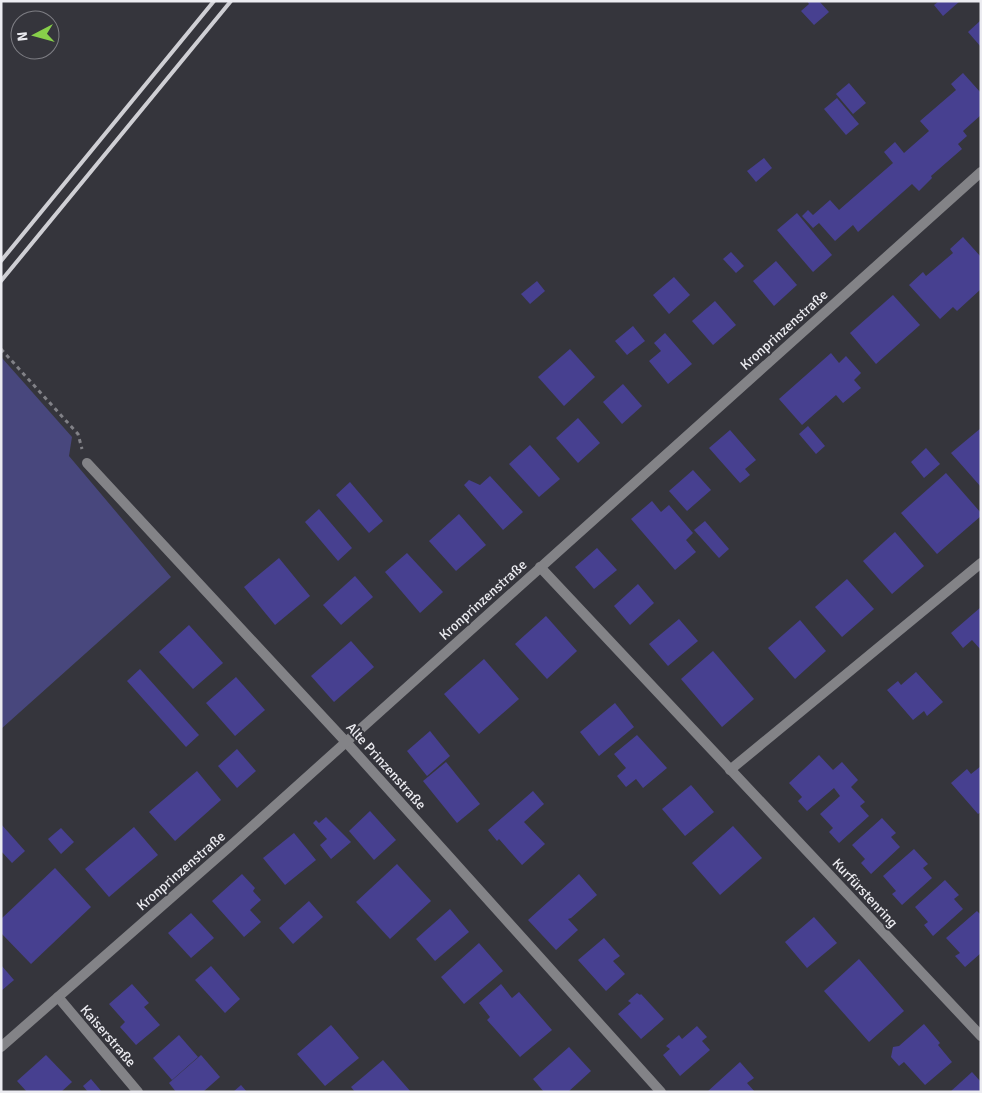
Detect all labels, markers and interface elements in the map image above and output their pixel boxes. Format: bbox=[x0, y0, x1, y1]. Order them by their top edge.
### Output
north arrow bbox=[10, 10, 60, 60]
text: N bbox=[14, 31, 32, 42]
street label: Kronprinzenstraße bbox=[737, 286, 831, 374]
street label: Kronprinzenstraße bbox=[436, 556, 530, 644]
street label: Alte Prinzenstraße bbox=[342, 719, 430, 813]
street label: Kronprinzenstraße bbox=[133, 828, 229, 914]
street label: Kurfürstenring bbox=[829, 855, 901, 931]
street label: Kaiserstraße bbox=[76, 1002, 140, 1070]

